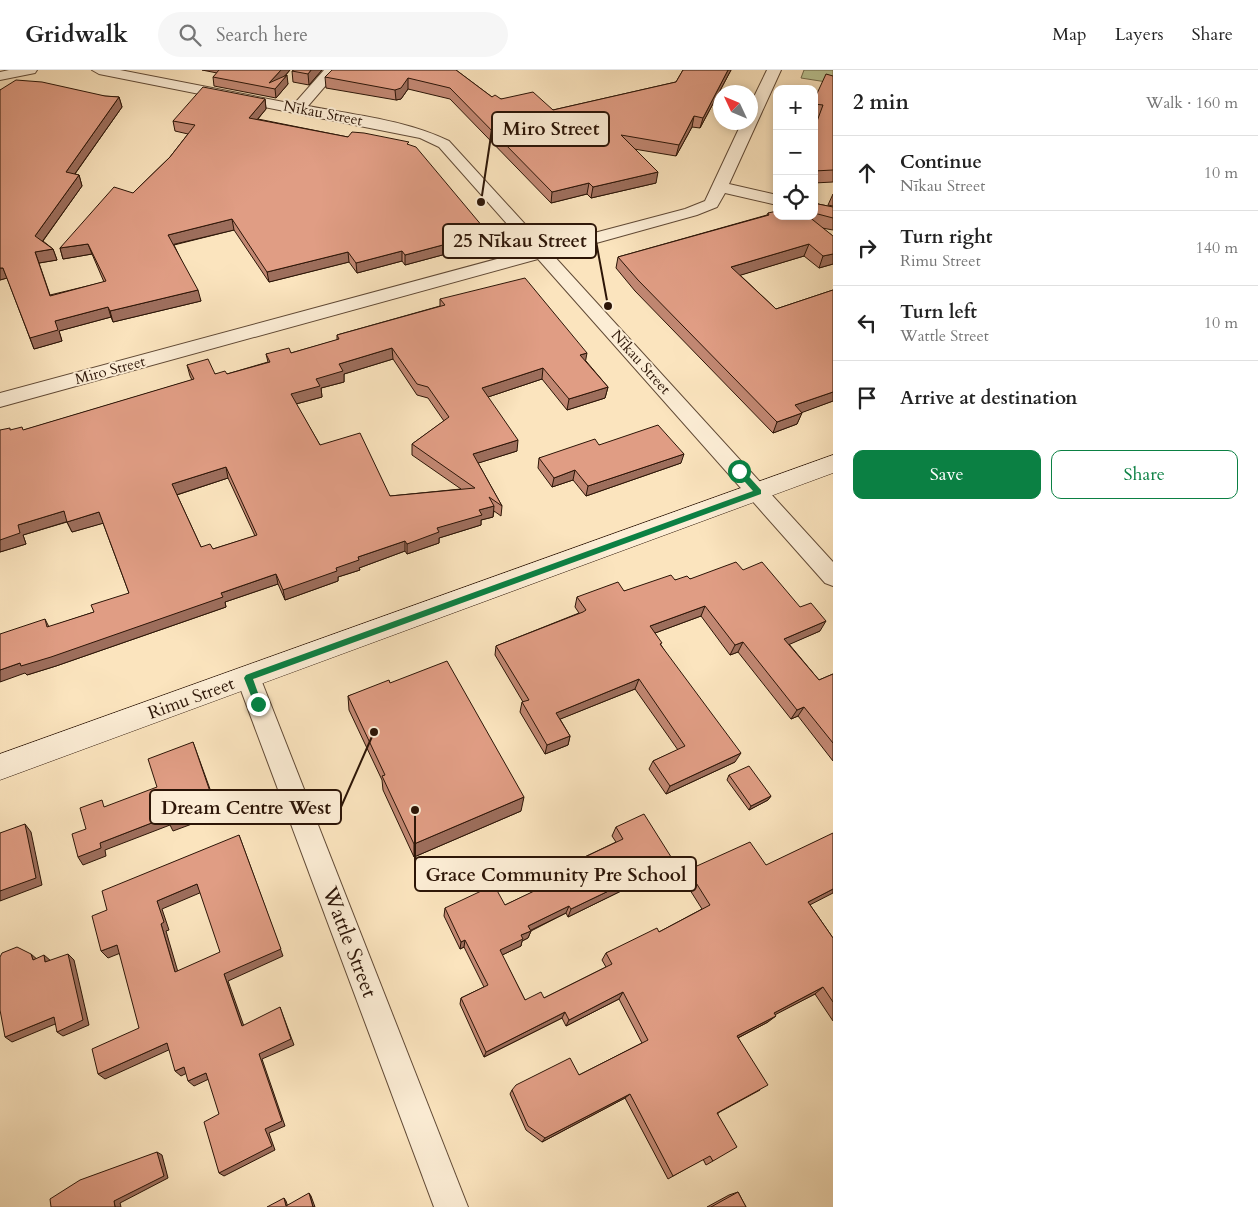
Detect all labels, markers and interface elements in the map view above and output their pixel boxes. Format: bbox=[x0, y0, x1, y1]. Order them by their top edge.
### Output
search box bbox=[158, 12, 508, 57]
text: Gridwalk bbox=[25, 18, 128, 51]
icon: search bbox=[176, 21, 204, 49]
text: Search here bbox=[216, 22, 308, 48]
text: Map bbox=[1052, 22, 1087, 47]
text: Layers bbox=[1115, 22, 1164, 47]
text: Share bbox=[1192, 22, 1233, 47]
north arrow bbox=[713, 85, 758, 130]
map controls bbox=[773, 85, 818, 220]
button: + bbox=[773, 85, 818, 130]
text: 2 min bbox=[853, 88, 909, 117]
text: Walk · 160 m bbox=[1146, 92, 1238, 114]
street label: Nīkau Street bbox=[282, 96, 364, 131]
callout: Miro Street bbox=[492, 112, 609, 146]
text: Miro Street bbox=[503, 116, 600, 142]
button: − bbox=[773, 130, 818, 175]
text: Continue bbox=[900, 149, 982, 175]
icon: ahead bbox=[853, 159, 881, 187]
text: 10 m bbox=[1204, 162, 1238, 184]
button: locate bbox=[773, 175, 818, 220]
text: Nīkau Street bbox=[900, 175, 985, 197]
callout: 25 Nīkau Street bbox=[443, 224, 596, 258]
text: Turn right bbox=[900, 224, 992, 250]
text: 25 Nīkau Street bbox=[453, 228, 587, 254]
icon: right bbox=[853, 234, 881, 262]
text: 140 m bbox=[1196, 237, 1238, 259]
text: Rimu Street bbox=[900, 250, 981, 272]
text: Turn left bbox=[900, 299, 977, 325]
icon: left bbox=[853, 309, 881, 337]
text: 10 m bbox=[1204, 312, 1238, 334]
text: Wattle Street bbox=[900, 325, 989, 347]
street label: Nīkau Street bbox=[607, 326, 675, 399]
street label: Miro Street bbox=[73, 351, 148, 389]
icon: arrive bbox=[853, 384, 881, 412]
text: Arrive at destination bbox=[900, 385, 1077, 411]
button: Save bbox=[853, 450, 1041, 499]
button: Share bbox=[1051, 450, 1238, 499]
route start bbox=[728, 460, 751, 483]
street label: Rimu Street bbox=[144, 671, 238, 726]
route end bbox=[247, 693, 270, 716]
callout: Dream Centre West bbox=[150, 790, 341, 824]
text: Dream Centre West bbox=[161, 795, 331, 821]
callout: Grace Community Pre School bbox=[415, 857, 696, 891]
text: Grace Community Pre School bbox=[426, 862, 687, 888]
street label: Wattle Street bbox=[315, 882, 384, 1002]

